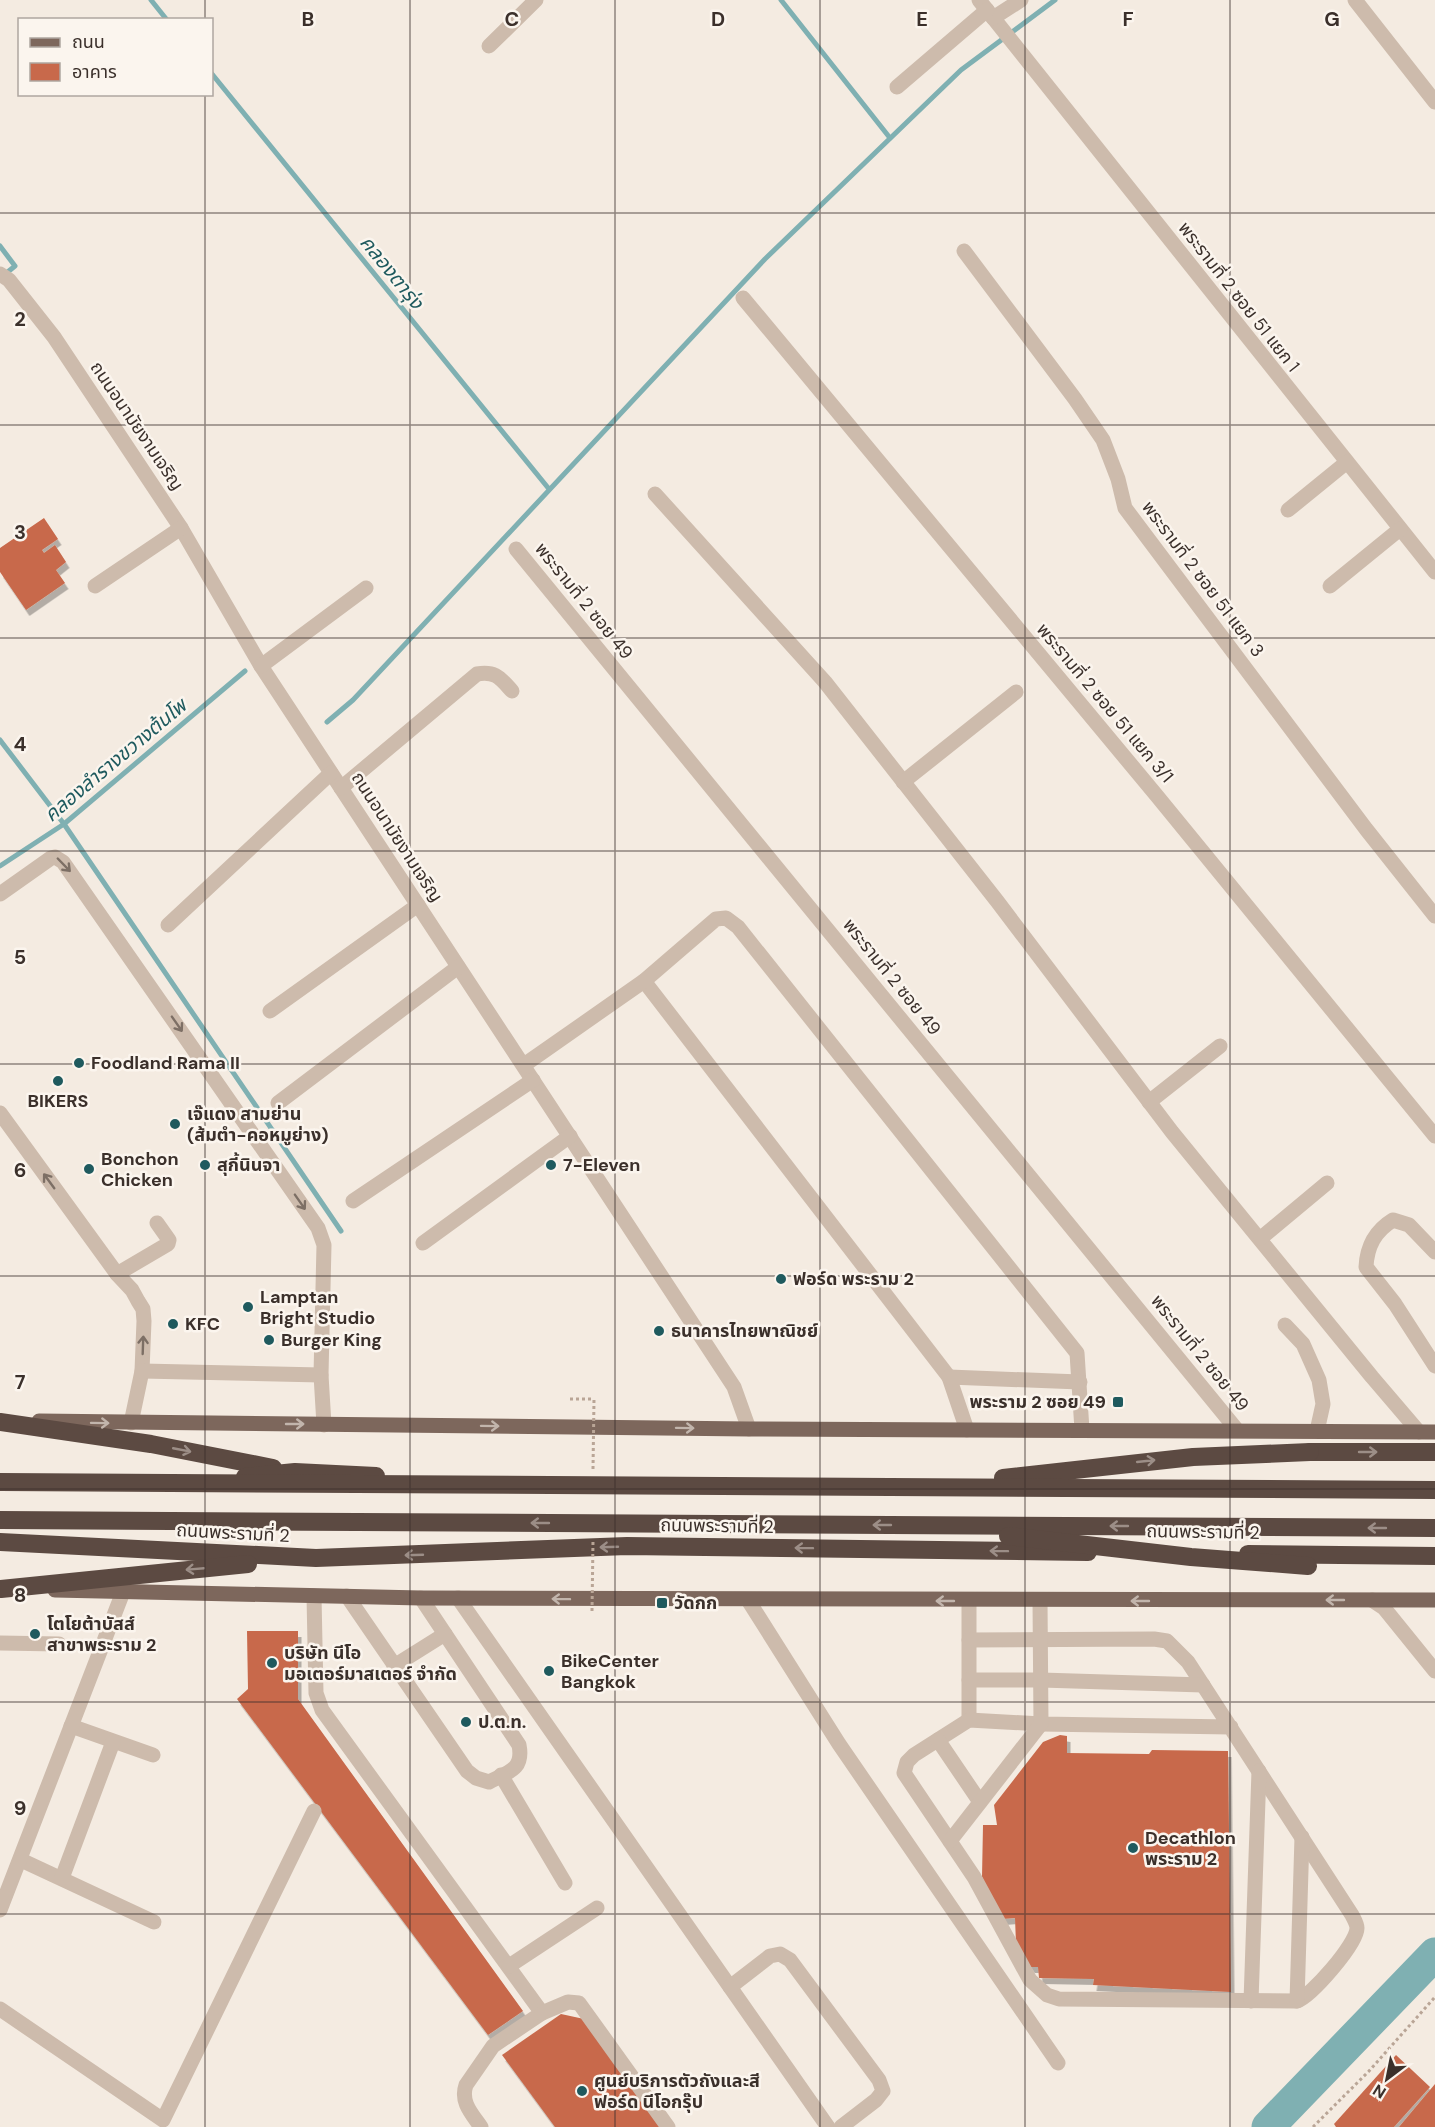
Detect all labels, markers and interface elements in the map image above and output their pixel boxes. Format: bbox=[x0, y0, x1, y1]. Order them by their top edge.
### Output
text: B bbox=[302, 6, 314, 32]
text: C bbox=[505, 6, 519, 32]
text: D bbox=[711, 6, 725, 32]
text: E bbox=[916, 6, 928, 32]
text: F bbox=[1122, 6, 1134, 32]
text: G bbox=[1324, 6, 1340, 32]
legend bbox=[18, 18, 213, 96]
text: ถนน bbox=[72, 30, 105, 54]
text: อาคาร bbox=[72, 60, 117, 84]
street label: พระรามที่ 2 ซอย 51 แยก 1 bbox=[1173, 216, 1306, 377]
water label: คลองตารุ่ง bbox=[354, 230, 430, 315]
text: 2 bbox=[14, 306, 26, 332]
street label: ถนนอนามัยงามเจริญ bbox=[85, 357, 189, 495]
street label: พระรามที่ 2 ซอย 51 แยก 3 bbox=[1136, 496, 1270, 662]
text: 3 bbox=[14, 519, 26, 545]
street label: พระรามที่ 2 ซอย 49 bbox=[530, 537, 639, 664]
street label: พระรามที่ 2 ซอย 51 แยก 3/1 bbox=[1031, 618, 1180, 788]
water label: คลองลำรางขวางต้นโพ bbox=[38, 691, 193, 827]
text: 4 bbox=[14, 731, 27, 757]
street label: ถนนอนามัยงามเจริญ bbox=[346, 767, 448, 907]
one-way arrow bbox=[57, 858, 71, 873]
street label: พระรามที่ 2 ซอย 49 bbox=[838, 913, 947, 1040]
text: 5 bbox=[14, 944, 26, 970]
one-way arrow bbox=[171, 1016, 183, 1032]
place label: Foodland Rama II bbox=[91, 1051, 240, 1075]
marker: Foodland Rama II bbox=[72, 1056, 86, 1070]
marker: BIKERS bbox=[51, 1074, 65, 1088]
place label: BIKERS bbox=[28, 1089, 89, 1113]
place label: เจ๊แดง สามย่าน (ส้มตำ-คอหมูย่าง) bbox=[187, 1102, 328, 1147]
marker: เจ๊แดง สามย่าน (ส้มตำ-คอหมูย่าง) bbox=[168, 1117, 182, 1131]
place label: Bonchon Chicken bbox=[101, 1147, 179, 1192]
place label: สุกี้นินจา bbox=[217, 1152, 280, 1177]
place label: 7-Eleven bbox=[563, 1153, 640, 1177]
text: 6 bbox=[14, 1157, 26, 1183]
marker: สุกี้นินจา bbox=[198, 1158, 212, 1172]
marker: 7-Eleven bbox=[544, 1158, 558, 1172]
marker: Bonchon Chicken bbox=[82, 1162, 96, 1176]
one-way arrow bbox=[43, 1173, 55, 1189]
one-way arrow bbox=[294, 1193, 306, 1209]
place label: ฟอร์ด พระราม 2 bbox=[793, 1267, 914, 1291]
marker: ฟอร์ด พระราม 2 bbox=[774, 1272, 788, 1286]
place label: Lamptan Bright Studio bbox=[260, 1285, 375, 1330]
street label: พระรามที่ 2 ซอย 49 bbox=[1146, 1289, 1255, 1416]
marker: Lamptan Bright Studio bbox=[241, 1300, 255, 1314]
place label: KFC bbox=[185, 1312, 220, 1336]
marker: KFC bbox=[166, 1317, 180, 1331]
place label: ธนาคารไทยพาณิชย์ bbox=[671, 1319, 818, 1343]
marker: ธนาคารไทยพาณิชย์ bbox=[652, 1324, 666, 1338]
place label: Burger King bbox=[281, 1328, 382, 1352]
marker: Burger King bbox=[262, 1333, 276, 1347]
one-way arrow bbox=[137, 1335, 148, 1355]
text: 7 bbox=[15, 1369, 26, 1395]
place label: พระราม 2 ซอย 49 bbox=[969, 1390, 1106, 1414]
marker: พระราม 2 ซอย 49 bbox=[1111, 1395, 1125, 1409]
one-way arrow bbox=[90, 1417, 110, 1428]
one-way arrow bbox=[285, 1419, 305, 1430]
one-way arrow bbox=[480, 1421, 500, 1432]
one-way arrow bbox=[675, 1423, 695, 1434]
one-way arrow bbox=[172, 1445, 192, 1456]
one-way arrow bbox=[1358, 1446, 1378, 1458]
one-way arrow bbox=[1135, 1455, 1155, 1466]
street label: ถนนพระรามที่ 2 bbox=[660, 1512, 774, 1539]
street label: ถนนพระรามที่ 2 bbox=[176, 1517, 290, 1548]
one-way arrow bbox=[530, 1517, 550, 1529]
street label: ถนนพระรามที่ 2 bbox=[1146, 1518, 1260, 1545]
one-way arrow bbox=[872, 1519, 892, 1531]
one-way arrow bbox=[1109, 1520, 1129, 1532]
one-way arrow bbox=[1367, 1522, 1387, 1534]
one-way arrow bbox=[599, 1541, 619, 1552]
one-way arrow bbox=[794, 1542, 814, 1554]
one-way arrow bbox=[989, 1545, 1009, 1557]
one-way arrow bbox=[404, 1549, 424, 1560]
one-way arrow bbox=[185, 1564, 205, 1575]
text: 8 bbox=[14, 1582, 26, 1608]
place label: วัดกก bbox=[674, 1591, 717, 1615]
one-way arrow bbox=[551, 1593, 571, 1605]
one-way arrow bbox=[1325, 1594, 1345, 1606]
one-way arrow bbox=[935, 1595, 955, 1607]
one-way arrow bbox=[1130, 1595, 1150, 1607]
marker: วัดกก bbox=[655, 1596, 669, 1610]
place label: โตโยต้าบัสส์ สาขาพระราม 2 bbox=[47, 1612, 156, 1657]
marker: โตโยต้าบัสส์ สาขาพระราม 2 bbox=[28, 1627, 42, 1641]
place label: บริษัท นีโอ มอเตอร์มาสเตอร์ จำกัด bbox=[284, 1641, 457, 1686]
place label: BikeCenter Bangkok bbox=[561, 1649, 659, 1694]
marker: บริษัท นีโอ มอเตอร์มาสเตอร์ จำกัด bbox=[265, 1656, 279, 1670]
marker: BikeCenter Bangkok bbox=[542, 1664, 556, 1678]
place label: ป.ต.ท. bbox=[478, 1710, 526, 1734]
marker: ป.ต.ท. bbox=[459, 1715, 473, 1729]
text: 9 bbox=[14, 1795, 26, 1821]
place label: Decathlon พระราม 2 bbox=[1145, 1826, 1236, 1871]
marker: Decathlon พระราม 2 bbox=[1126, 1841, 1140, 1855]
north arrow bbox=[1357, 2049, 1417, 2109]
place label: ศูนย์บริการตัวถังและสี ฟอร์ด นีโอกรุ๊ป bbox=[594, 2069, 760, 2114]
text: N bbox=[1369, 2079, 1390, 2103]
marker: ศูนย์บริการตัวถังและสี ฟอร์ด นีโอกรุ๊ป bbox=[575, 2084, 589, 2098]

